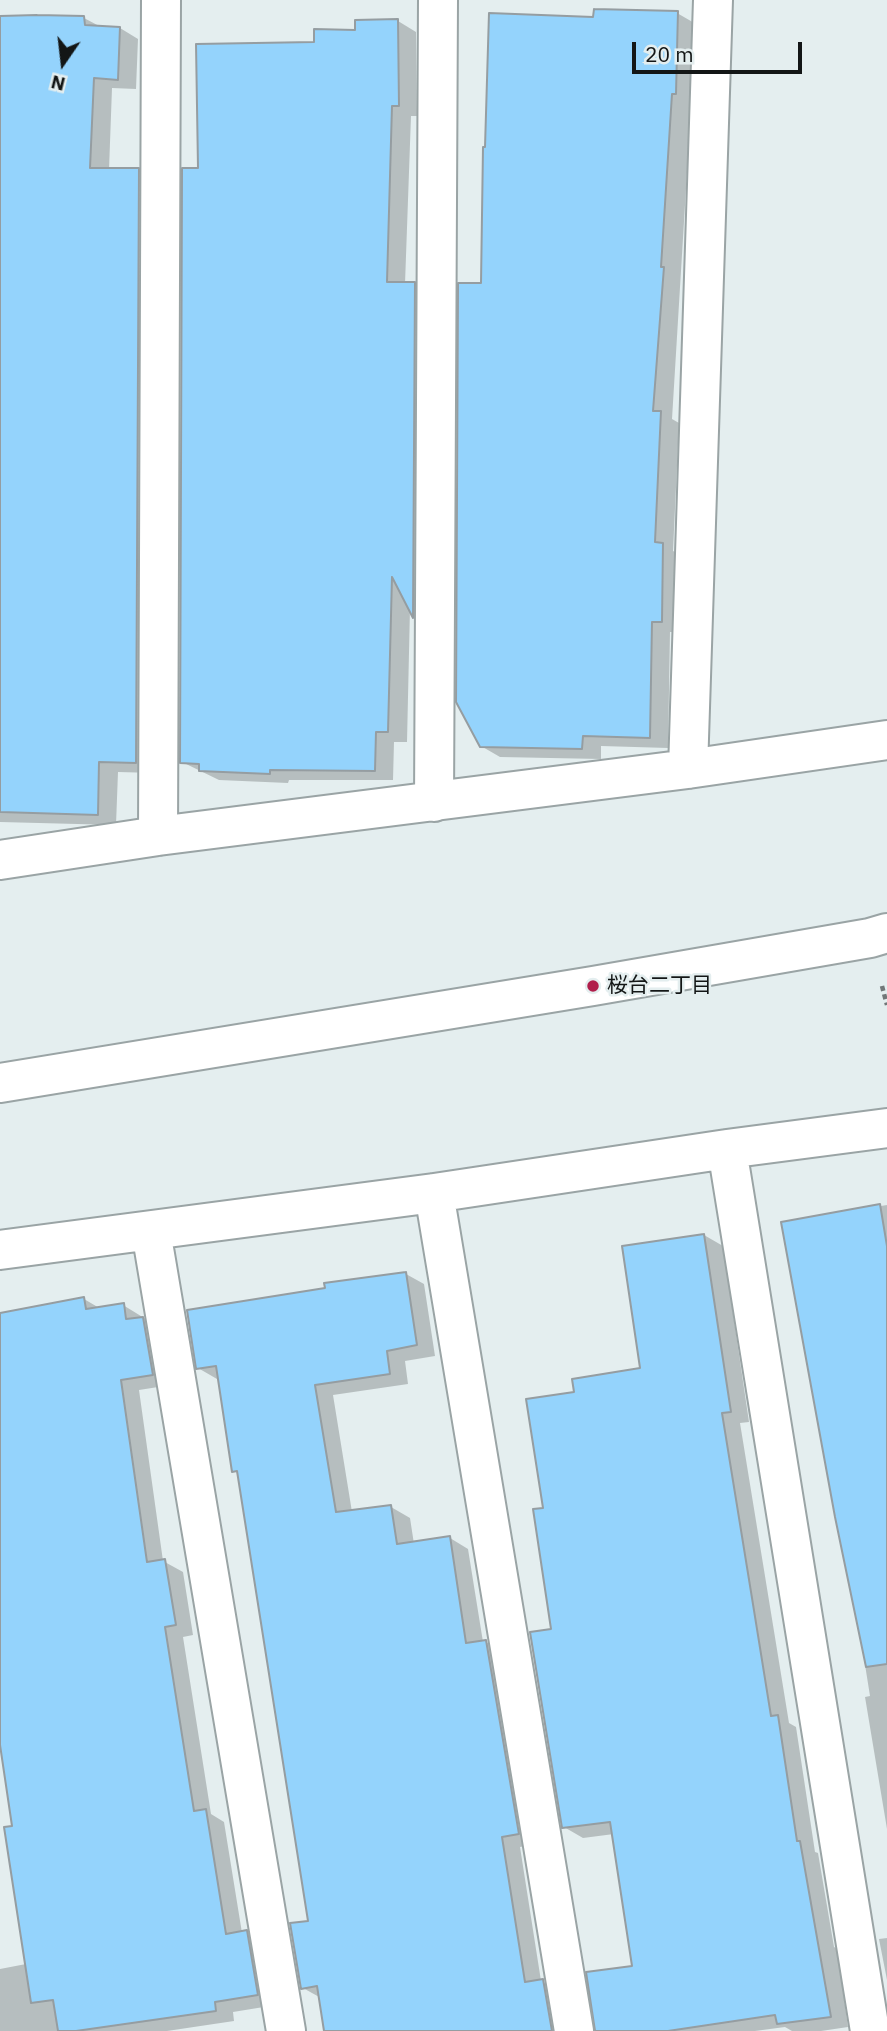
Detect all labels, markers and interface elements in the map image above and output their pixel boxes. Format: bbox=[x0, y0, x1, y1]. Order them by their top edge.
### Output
north arrow bbox=[28, 28, 98, 98]
scale bar bbox=[635, 28, 805, 72]
text: 20 m bbox=[645, 40, 694, 68]
text: N bbox=[48, 70, 68, 97]
place label: 桜台二丁目 bbox=[607, 973, 712, 999]
marker: 桜台二丁目 bbox=[585, 978, 601, 994]

